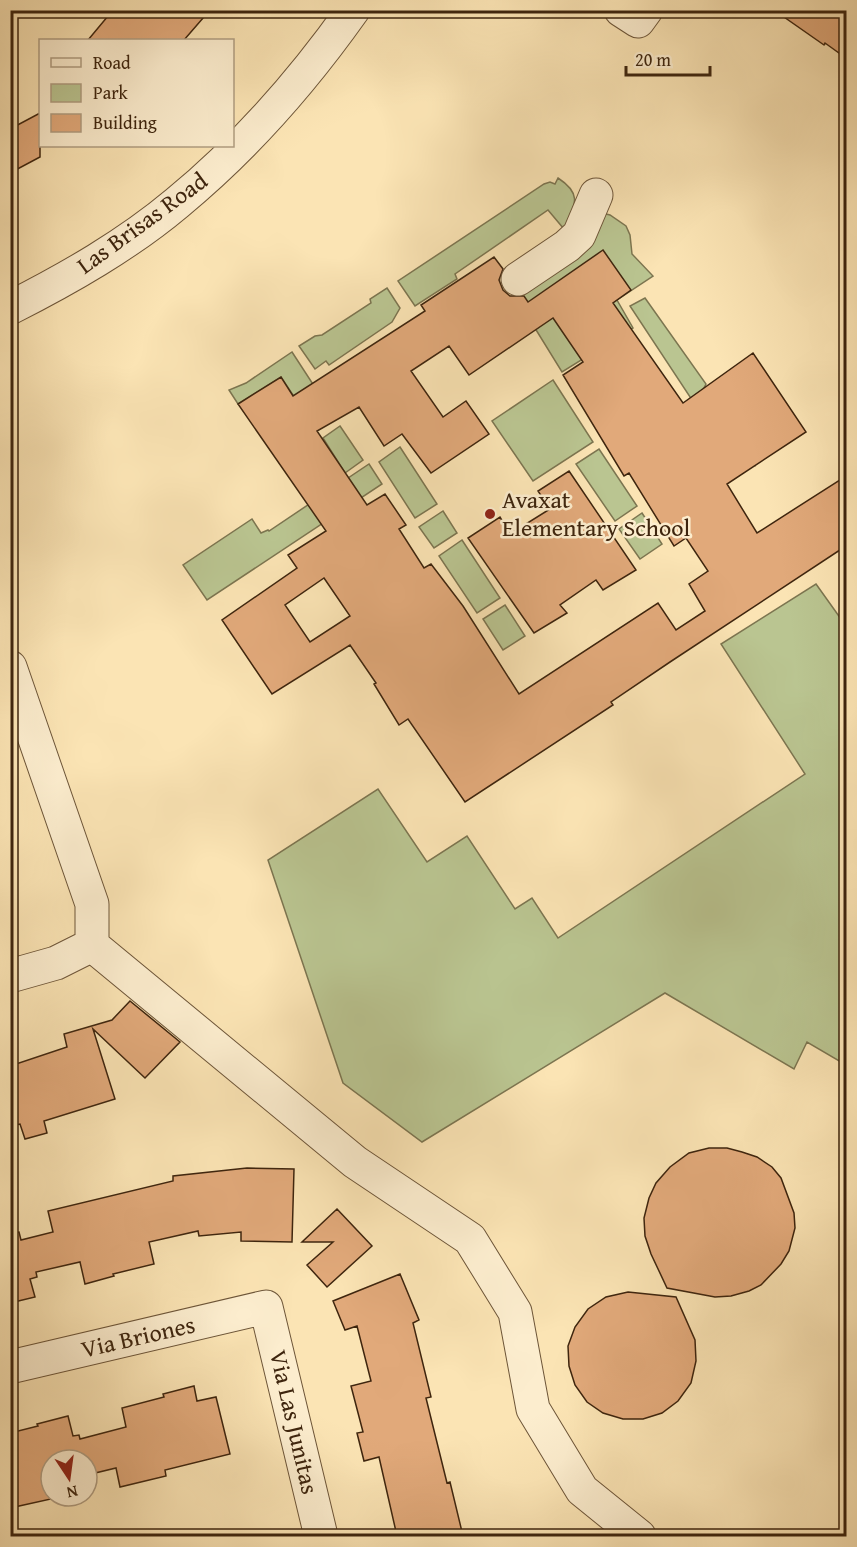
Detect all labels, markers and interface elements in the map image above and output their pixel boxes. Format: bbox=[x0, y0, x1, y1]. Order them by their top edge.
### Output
legend bbox=[39, 39, 234, 147]
scale bar bbox=[626, 39, 710, 77]
text: 20 m bbox=[635, 46, 671, 73]
text: Road bbox=[93, 49, 131, 76]
text: Park bbox=[93, 79, 129, 106]
text: Building bbox=[93, 109, 157, 136]
street label: Las Brisas Road bbox=[69, 163, 214, 282]
place label: Avaxat Elementary School bbox=[502, 482, 690, 545]
marker: Avaxat Elementary School bbox=[483, 507, 497, 521]
street label: Via Briones bbox=[78, 1306, 198, 1367]
street label: Via Las Junitas bbox=[261, 1346, 328, 1497]
north arrow bbox=[39, 1448, 99, 1508]
text: N bbox=[64, 1480, 80, 1506]

